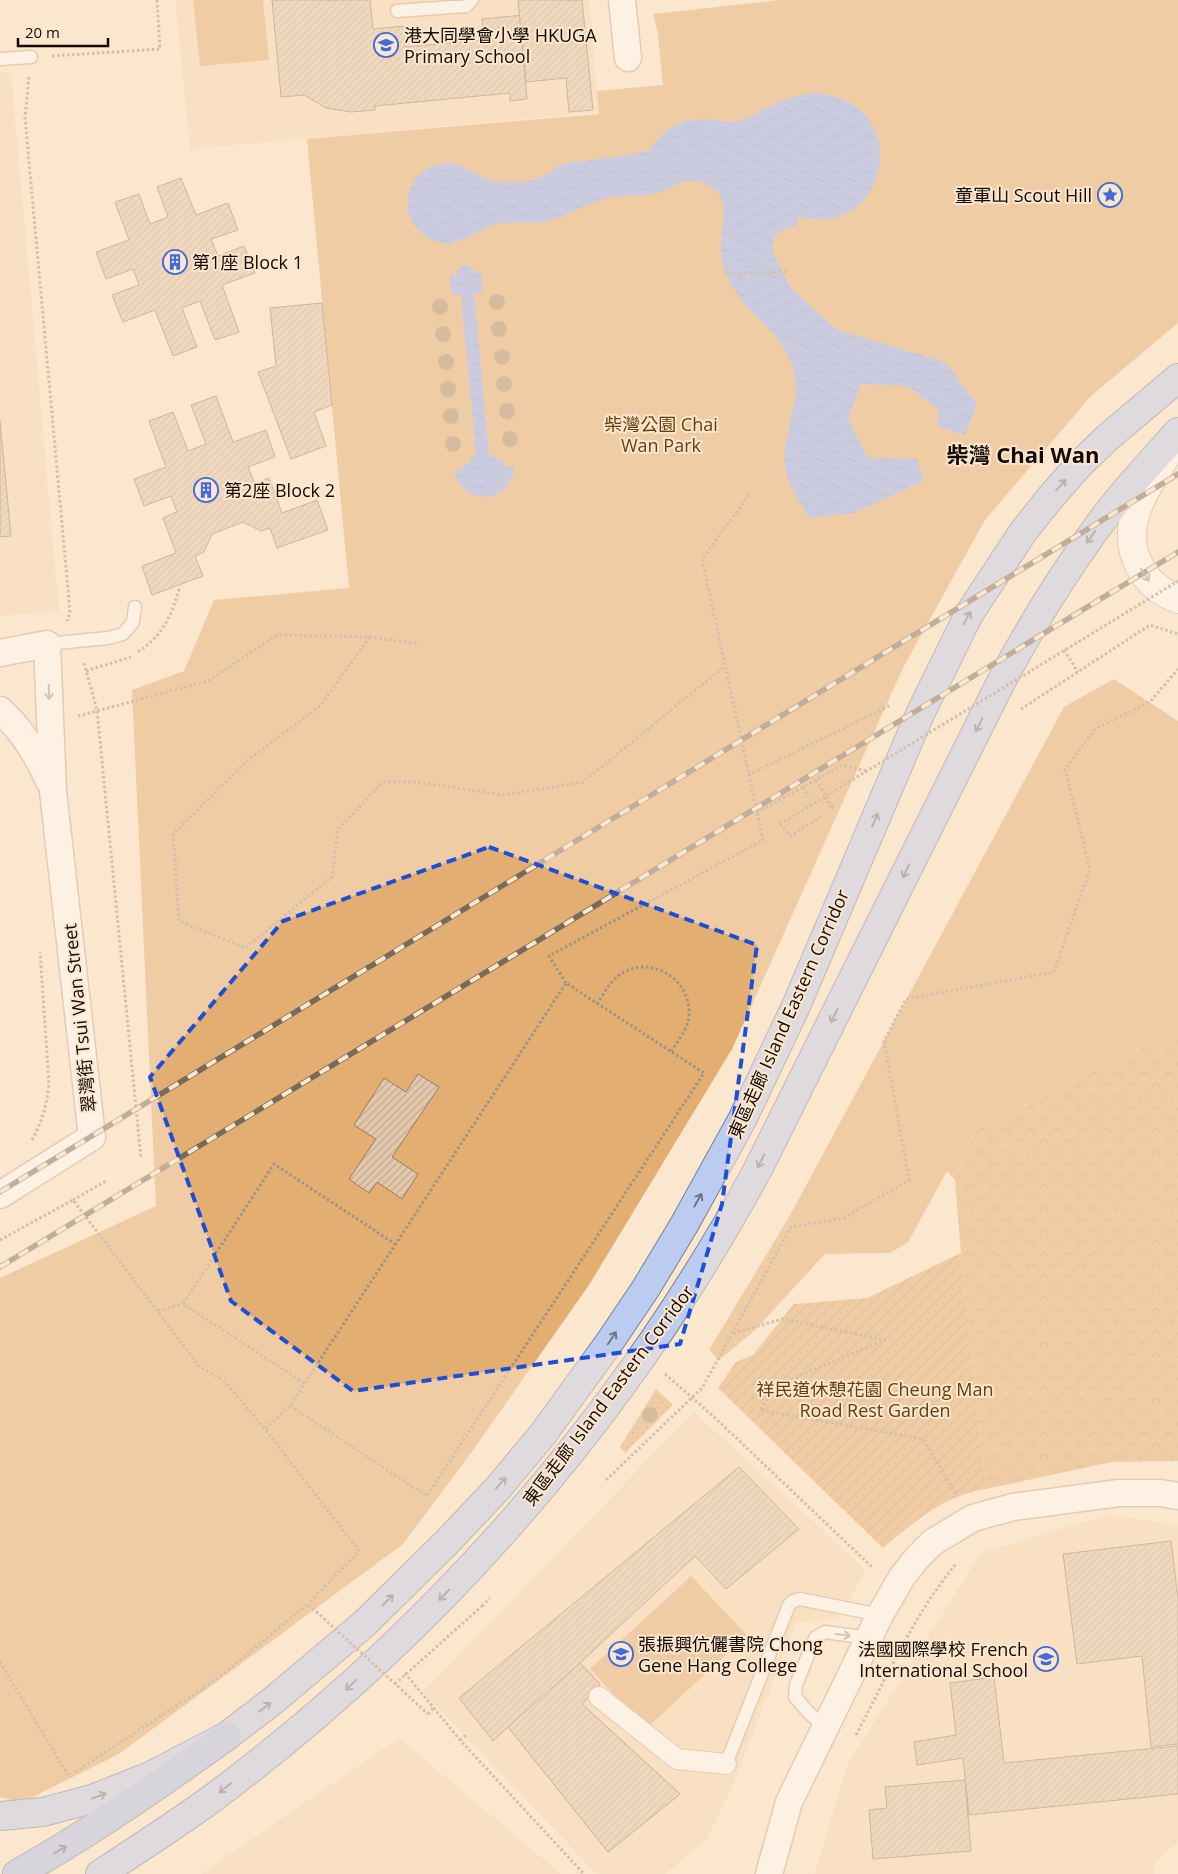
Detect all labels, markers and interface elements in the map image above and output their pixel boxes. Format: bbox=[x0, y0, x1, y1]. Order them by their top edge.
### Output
scale bar bbox=[18, 15, 108, 47]
text: 20 m bbox=[25, 22, 60, 42]
place label: 港大同學會小學 HKUGA Primary School bbox=[404, 23, 597, 68]
school or university icon: 港大同學會小學 HKUGA Primary School bbox=[373, 32, 399, 58]
place icon: 童軍山 Scout Hill bbox=[1097, 182, 1123, 208]
place label: 童軍山 Scout Hill bbox=[955, 183, 1092, 207]
building icon: 第1座 Block 1 bbox=[162, 249, 188, 275]
place label: 第1座 Block 1 bbox=[192, 250, 303, 274]
park label: 柴灣公園 Chai Wan Park bbox=[604, 412, 718, 457]
district label: 柴灣 Chai Wan bbox=[947, 439, 1099, 469]
building icon: 第2座 Block 2 bbox=[193, 477, 219, 503]
place label: 第2座 Block 2 bbox=[224, 478, 335, 502]
one-way arrow bbox=[1055, 479, 1067, 492]
one-way arrow bbox=[1086, 530, 1096, 544]
one-way arrow bbox=[1140, 567, 1150, 581]
one-way arrow bbox=[963, 611, 973, 625]
one-way arrow bbox=[44, 684, 53, 700]
one-way arrow bbox=[974, 717, 983, 732]
one-way arrow bbox=[870, 813, 880, 828]
one-way arrow bbox=[901, 863, 910, 878]
street label: 東區走廊 Island Eastern Corridor bbox=[722, 885, 854, 1142]
street label: 翠灣街 Tsui Wan Street bbox=[57, 922, 101, 1114]
one-way arrow bbox=[829, 1008, 838, 1023]
one-way arrow bbox=[756, 1154, 766, 1169]
one-way arrow bbox=[694, 1193, 704, 1208]
street label: 東區走廊 Island Eastern Corridor bbox=[517, 1279, 699, 1510]
one-way arrow bbox=[607, 1331, 617, 1345]
park label: 祥民道休憩花園 Cheung Man Road Rest Garden bbox=[757, 1377, 993, 1422]
one-way arrow bbox=[495, 1477, 507, 1490]
one-way arrow bbox=[438, 1589, 450, 1602]
one-way arrow bbox=[381, 1594, 394, 1606]
one-way arrow bbox=[835, 1630, 851, 1640]
place label: 張振興伉儷書院 Chong Gene Hang College bbox=[638, 1632, 823, 1677]
place label: 法國國際學校 French International School bbox=[858, 1637, 1028, 1682]
school or university icon: 張振興伉儷書院 Chong Gene Hang College bbox=[608, 1641, 634, 1667]
school or university icon: 法國國際學校 French International School bbox=[1033, 1646, 1059, 1672]
one-way arrow bbox=[344, 1679, 357, 1691]
one-way arrow bbox=[258, 1701, 271, 1712]
one-way arrow bbox=[218, 1783, 232, 1793]
one-way arrow bbox=[91, 1791, 106, 1800]
one-way arrow bbox=[52, 1844, 66, 1854]

